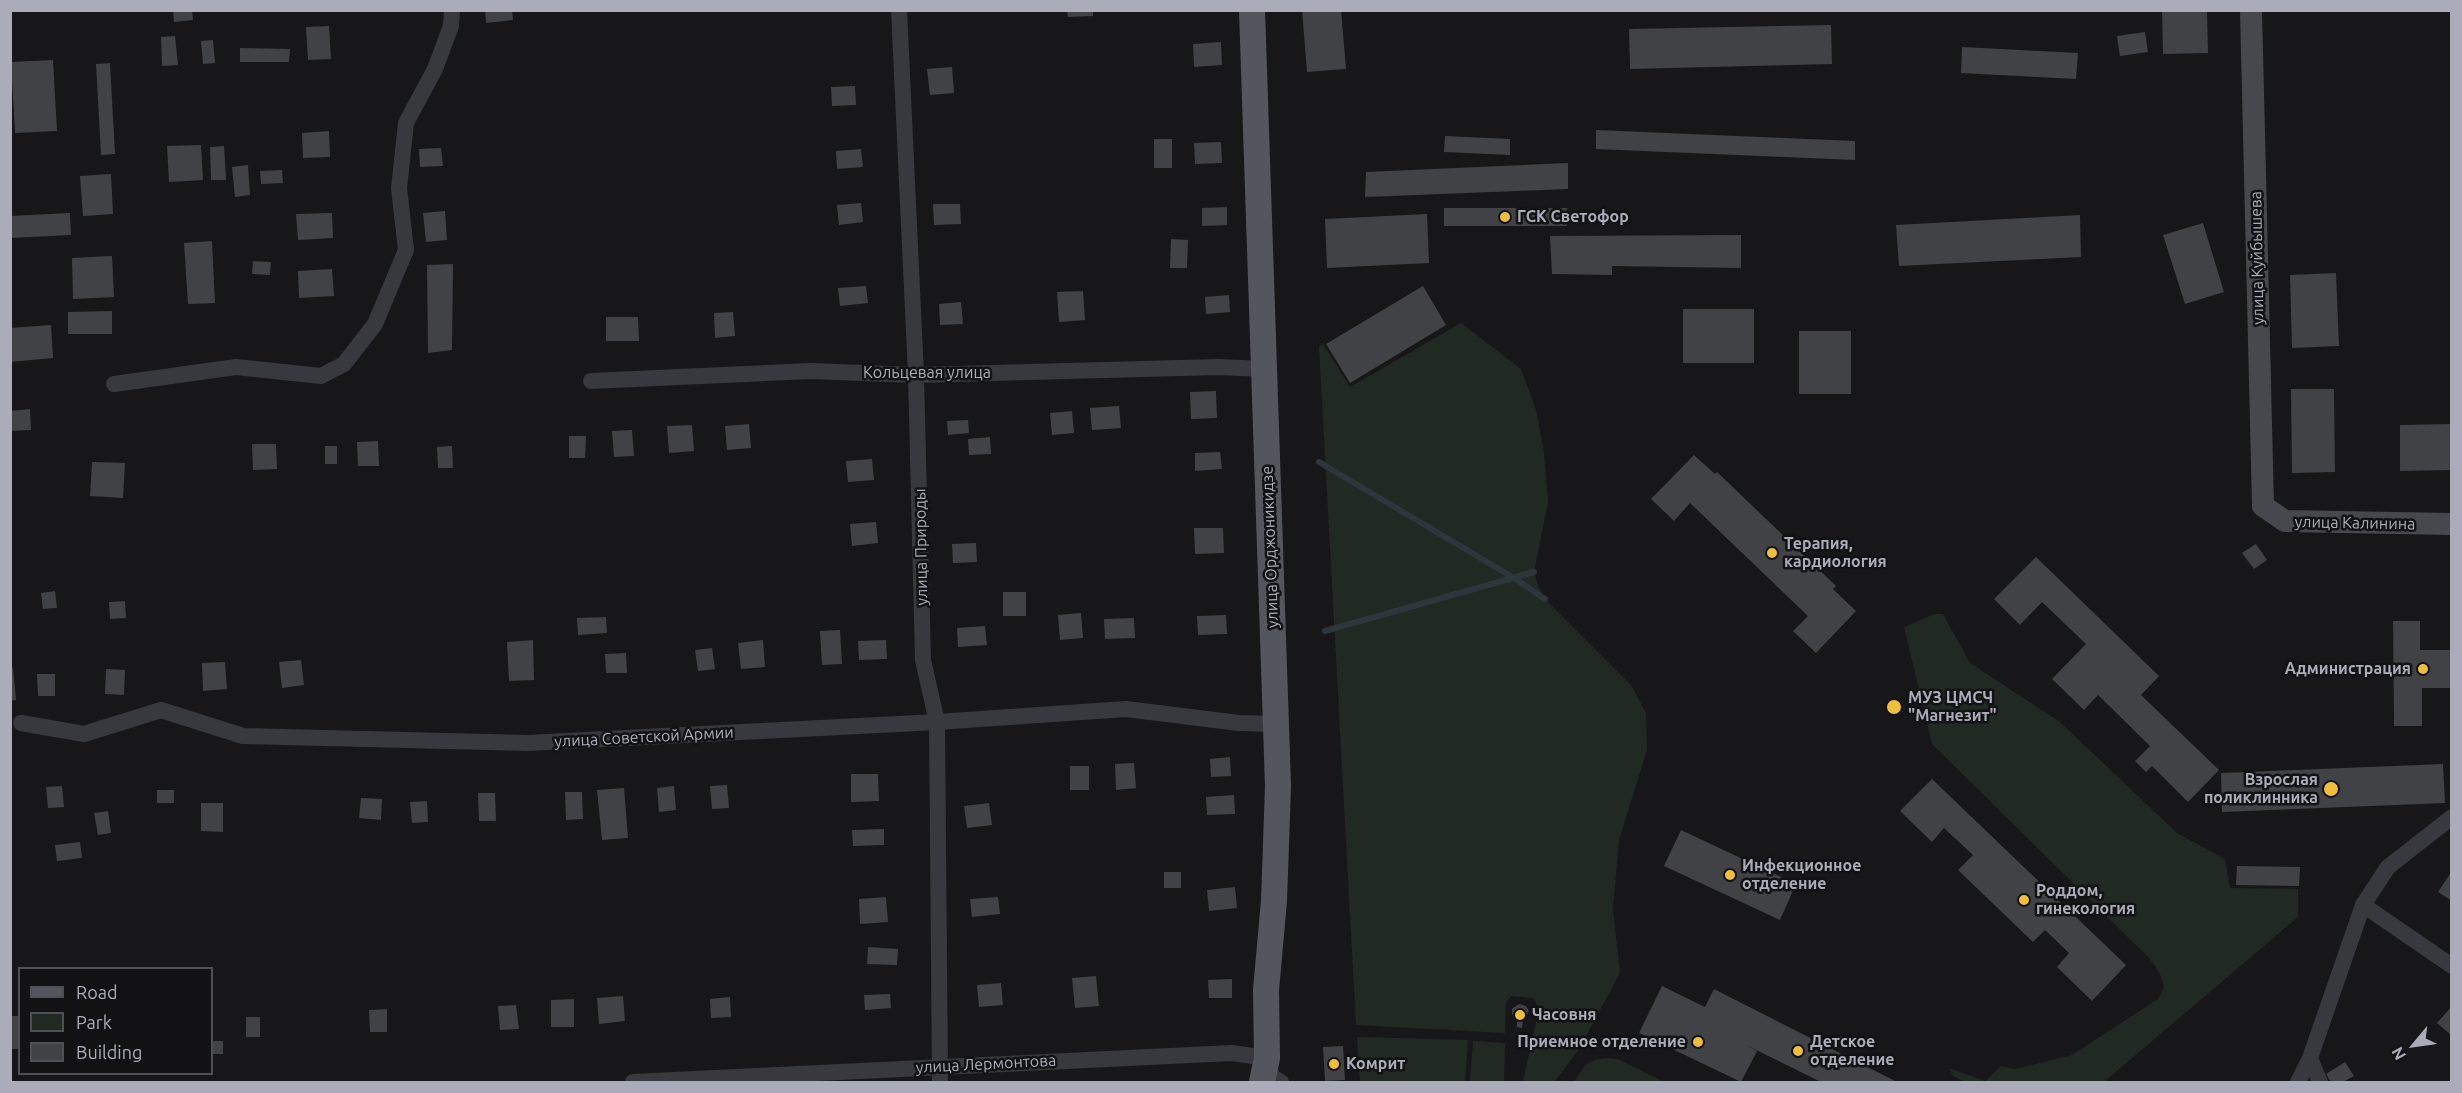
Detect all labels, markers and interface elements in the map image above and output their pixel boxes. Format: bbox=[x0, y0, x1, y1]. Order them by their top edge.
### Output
street label: улица Куйбышева bbox=[2246, 191, 2268, 325]
place label: ГСК Светофор bbox=[1517, 207, 1629, 227]
marker: ГСК Светофор bbox=[1498, 210, 1512, 224]
street label: Кольцевая улица bbox=[863, 363, 991, 383]
street label: улица Орджоникидзе bbox=[1258, 466, 1282, 628]
street label: улица Природы bbox=[910, 488, 932, 606]
street label: улица Калинина bbox=[2295, 512, 2415, 534]
place label: Терапия, кардиология bbox=[1784, 534, 1887, 572]
marker: Терапия, кардиология bbox=[1765, 546, 1779, 560]
place label: Администрация bbox=[2285, 659, 2411, 679]
marker: Администрация bbox=[2416, 662, 2430, 676]
place label: МУЗ ЦМСЧ "Магнезит" bbox=[1908, 688, 1997, 726]
marker: МУЗ ЦМСЧ "Магнезит" bbox=[1885, 698, 1903, 716]
street label: улица Советской Армии bbox=[554, 723, 734, 751]
place label: Взрослая поликлинника bbox=[2204, 770, 2318, 808]
marker: Взрослая поликлинника bbox=[2322, 780, 2340, 798]
place label: Инфекционное отделение bbox=[1742, 856, 1861, 894]
marker: Инфекционное отделение bbox=[1723, 868, 1737, 882]
place label: Роддом, гинекология bbox=[2036, 881, 2135, 919]
marker: Роддом, гинекология bbox=[2017, 893, 2031, 907]
legend bbox=[18, 967, 213, 1075]
text: Road bbox=[76, 982, 118, 1002]
place label: Часовня bbox=[1532, 1005, 1597, 1025]
marker: Часовня bbox=[1513, 1008, 1527, 1022]
text: Park bbox=[76, 1012, 112, 1032]
north arrow bbox=[2384, 1015, 2444, 1075]
place label: Приемное отделение bbox=[1517, 1032, 1686, 1052]
place label: Детское отделение bbox=[1810, 1032, 1895, 1070]
marker: Приемное отделение bbox=[1691, 1035, 1705, 1049]
text: Building bbox=[76, 1042, 142, 1062]
marker: Детское отделение bbox=[1791, 1044, 1805, 1058]
text: N bbox=[2387, 1044, 2409, 1063]
street label: улица Лермонтова bbox=[915, 1051, 1057, 1077]
place label: Комрит bbox=[1346, 1054, 1405, 1074]
marker: Комрит bbox=[1327, 1057, 1341, 1071]

